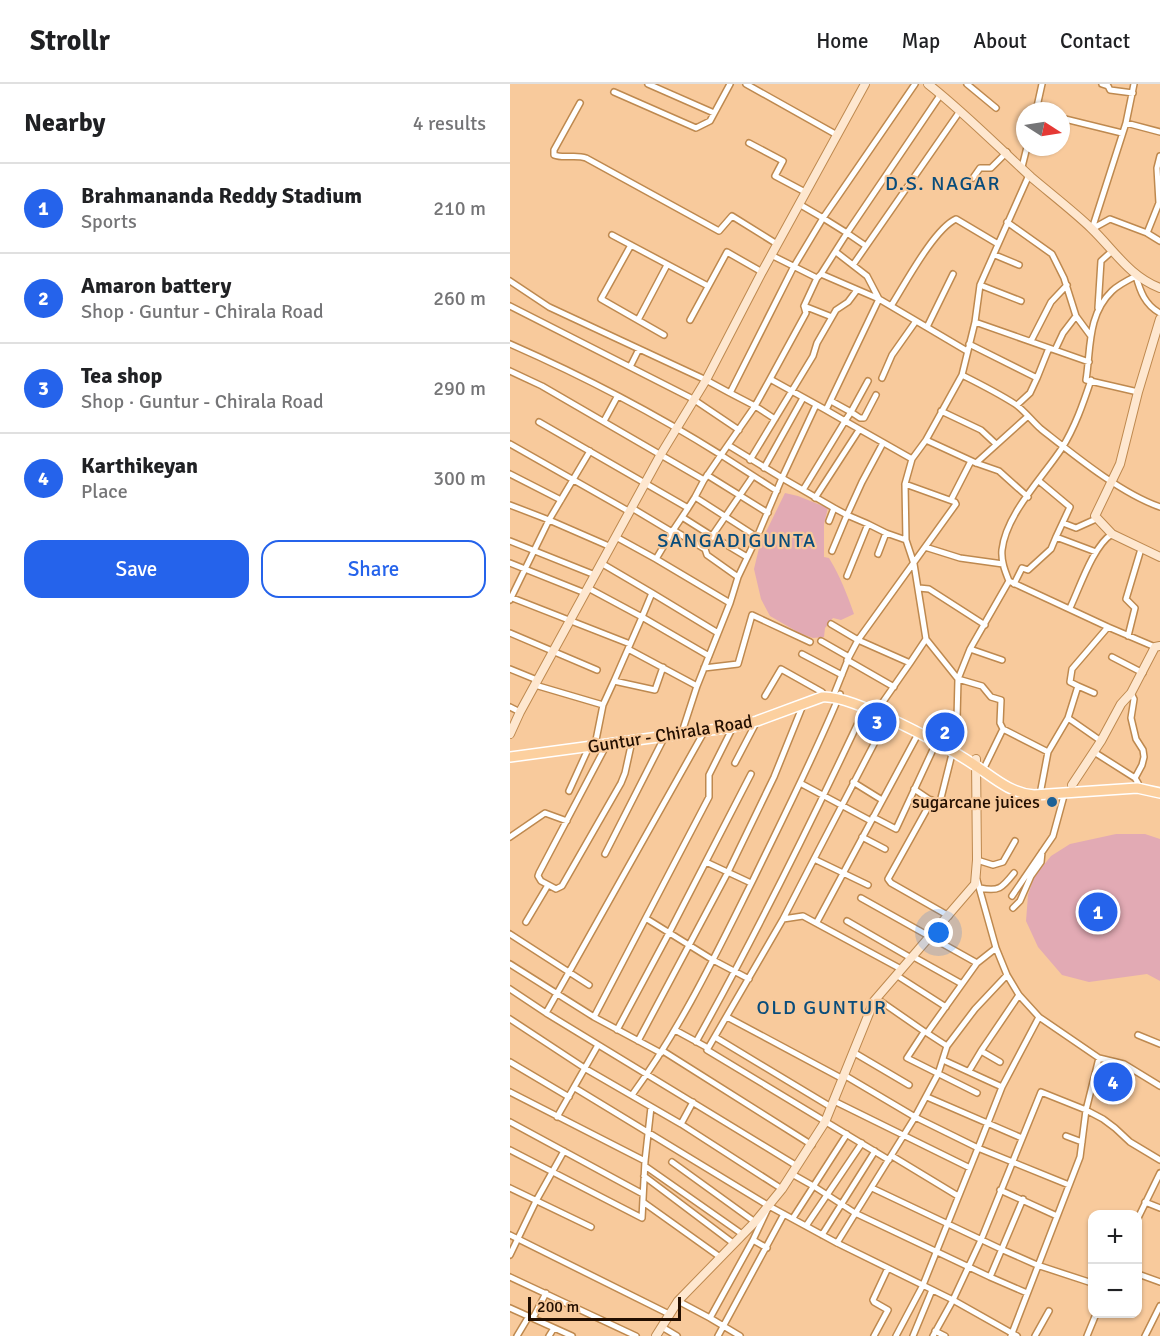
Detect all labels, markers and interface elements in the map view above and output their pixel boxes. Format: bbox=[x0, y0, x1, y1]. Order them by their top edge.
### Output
text: Strollr bbox=[30, 24, 110, 58]
text: Home bbox=[816, 28, 869, 54]
text: Map bbox=[902, 28, 940, 54]
text: About bbox=[973, 28, 1027, 54]
text: Contact bbox=[1060, 28, 1130, 54]
north arrow bbox=[1016, 102, 1070, 156]
text: Nearby bbox=[24, 107, 105, 139]
text: 4 results bbox=[413, 111, 486, 136]
district label: D.S. NAGAR bbox=[885, 171, 1001, 196]
text: Brahmananda Reddy Stadium bbox=[81, 182, 362, 209]
text: 1 bbox=[38, 196, 49, 221]
text: 210 m bbox=[433, 196, 486, 221]
text: Sports bbox=[81, 209, 137, 234]
text: Amaron battery bbox=[81, 272, 231, 299]
text: 2 bbox=[38, 286, 49, 311]
text: 260 m bbox=[433, 286, 486, 311]
text: Shop · Guntur - Chirala Road bbox=[81, 299, 324, 324]
text: Tea shop bbox=[81, 362, 162, 389]
text: 3 bbox=[38, 376, 49, 401]
text: 290 m bbox=[433, 376, 486, 401]
text: Shop · Guntur - Chirala Road bbox=[81, 389, 324, 414]
text: Karthikeyan bbox=[81, 452, 198, 479]
text: 4 bbox=[38, 466, 49, 491]
text: 300 m bbox=[433, 466, 486, 491]
text: Place bbox=[81, 479, 128, 504]
district label: SANGADIGUNTA bbox=[657, 528, 817, 553]
button: Save bbox=[24, 540, 249, 598]
button: Share bbox=[261, 540, 486, 598]
pin: 3 bbox=[858, 700, 896, 744]
street label: Guntur - Chirala Road bbox=[586, 710, 754, 758]
pin: 2 bbox=[926, 710, 964, 754]
place label: sugarcane juices bbox=[912, 791, 1040, 813]
marker: sugarcane juices bbox=[1045, 795, 1059, 809]
pin: 1 bbox=[1078, 890, 1118, 934]
your location bbox=[924, 918, 953, 947]
district label: OLD GUNTUR bbox=[757, 995, 887, 1020]
pin: 4 bbox=[1094, 1060, 1132, 1104]
map controls bbox=[1088, 1210, 1142, 1318]
button: + bbox=[1088, 1210, 1142, 1264]
button: − bbox=[1088, 1264, 1142, 1318]
scale bar bbox=[528, 1294, 681, 1322]
text: 200 m bbox=[537, 1297, 579, 1317]

